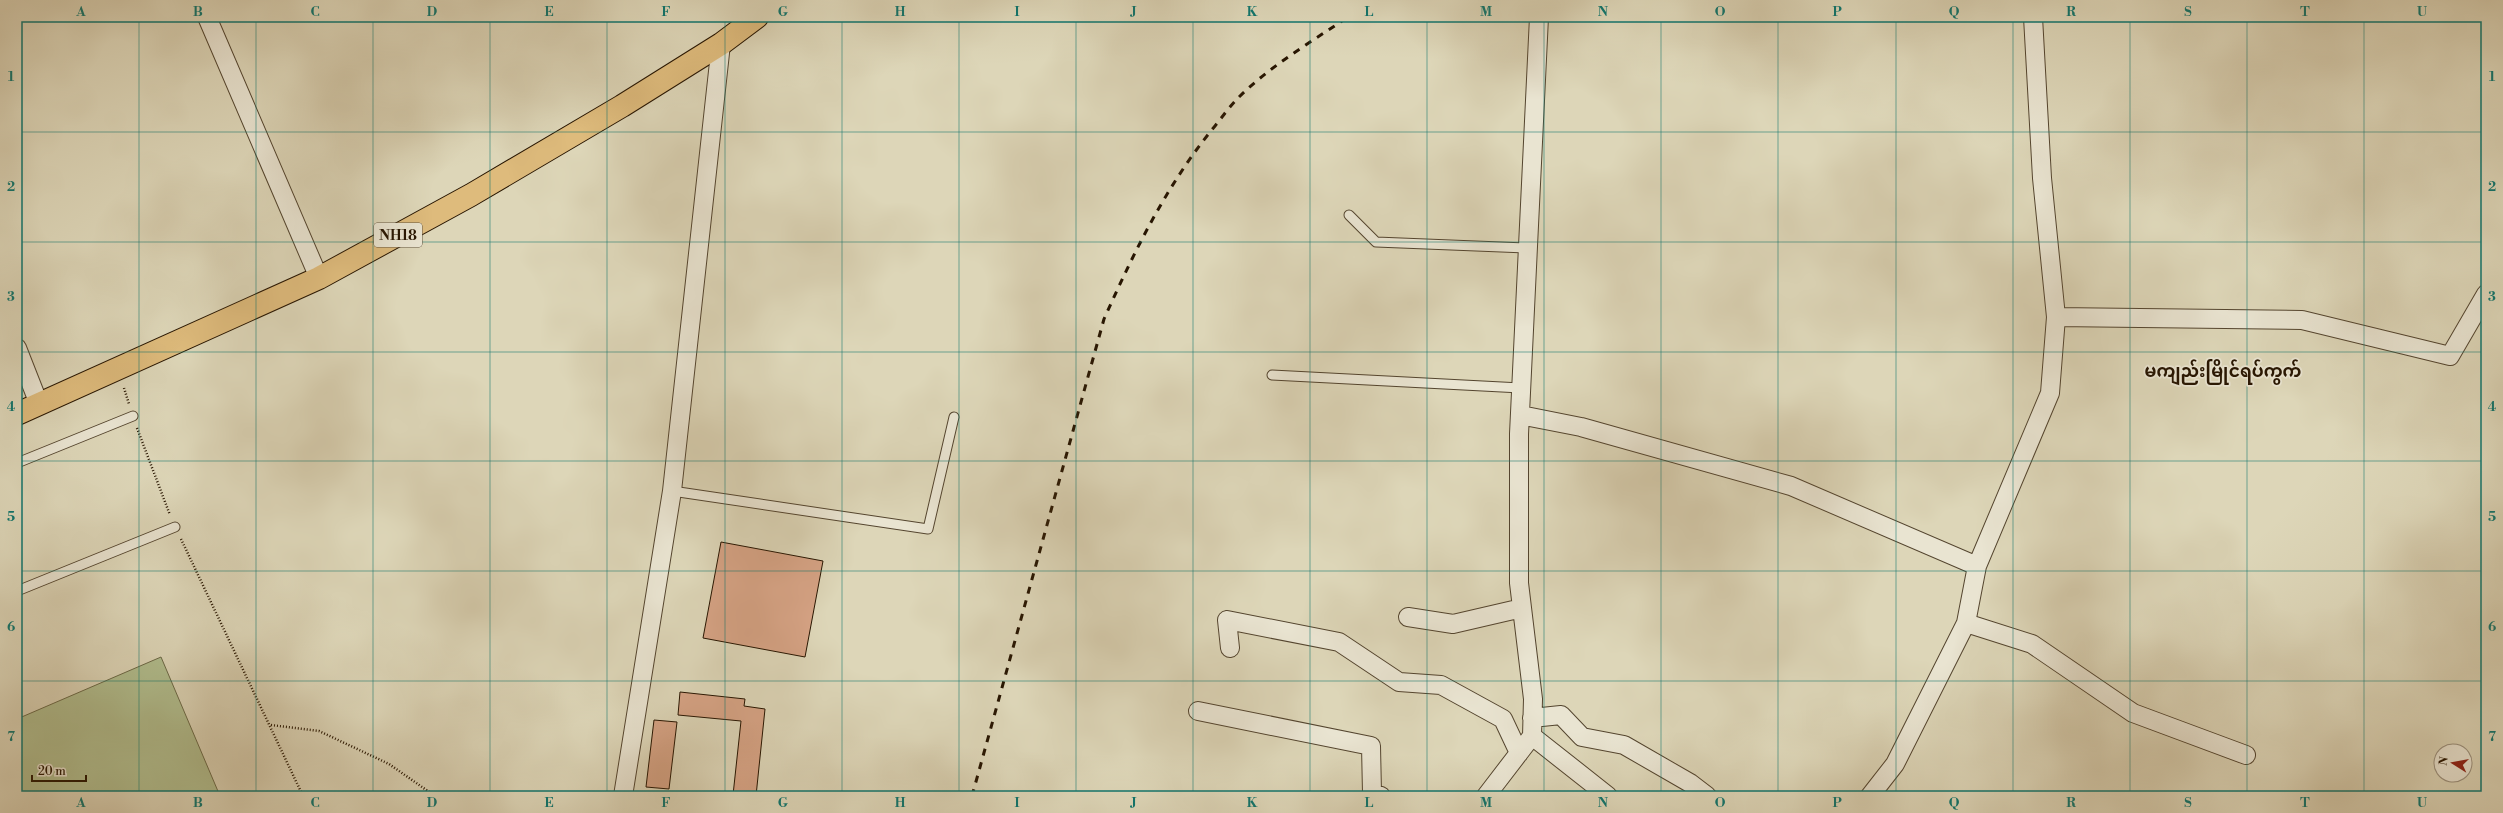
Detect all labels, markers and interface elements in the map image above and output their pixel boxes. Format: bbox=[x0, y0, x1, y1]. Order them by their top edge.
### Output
text: A bbox=[75, 4, 86, 20]
text: B bbox=[193, 4, 203, 20]
text: C bbox=[310, 4, 320, 20]
text: D bbox=[427, 4, 437, 20]
text: E bbox=[544, 4, 554, 20]
text: F bbox=[661, 4, 671, 20]
text: G bbox=[778, 4, 789, 20]
text: H bbox=[895, 4, 906, 20]
text: I bbox=[1014, 4, 1020, 20]
text: J bbox=[1129, 4, 1137, 20]
text: K bbox=[1247, 4, 1258, 20]
text: L bbox=[1365, 4, 1374, 20]
text: M bbox=[1480, 4, 1492, 20]
text: N bbox=[1598, 4, 1609, 20]
text: O bbox=[1715, 4, 1726, 20]
text: P bbox=[1832, 4, 1842, 20]
text: Q bbox=[1949, 4, 1960, 20]
text: R bbox=[2066, 4, 2076, 20]
text: S bbox=[2184, 4, 2192, 20]
text: T bbox=[2300, 4, 2310, 20]
text: U bbox=[2417, 4, 2427, 20]
text: 1 bbox=[8, 69, 15, 85]
text: 1 bbox=[2489, 69, 2496, 85]
text: 2 bbox=[7, 179, 15, 195]
text: 2 bbox=[2488, 179, 2496, 195]
road number: NH18 bbox=[374, 223, 422, 247]
text: 3 bbox=[7, 289, 15, 305]
text: 3 bbox=[2488, 289, 2496, 305]
district label: မကျည်းမြိုင်ရပ်ကွက် bbox=[2145, 359, 2302, 386]
text: 4 bbox=[7, 399, 16, 415]
text: 4 bbox=[2488, 399, 2497, 415]
text: 5 bbox=[7, 509, 15, 525]
text: 5 bbox=[2488, 509, 2496, 525]
text: 6 bbox=[7, 619, 15, 635]
text: 6 bbox=[2488, 619, 2496, 635]
text: 7 bbox=[7, 729, 15, 745]
text: 7 bbox=[2488, 729, 2496, 745]
north arrow bbox=[2433, 743, 2473, 783]
text: N bbox=[2436, 755, 2452, 767]
scale bar bbox=[32, 757, 86, 783]
text: 20 m bbox=[38, 764, 66, 779]
text: A bbox=[75, 795, 86, 811]
text: B bbox=[193, 795, 203, 811]
text: C bbox=[310, 795, 320, 811]
text: D bbox=[427, 795, 437, 811]
text: E bbox=[544, 795, 554, 811]
text: F bbox=[661, 795, 671, 811]
text: G bbox=[778, 795, 789, 811]
text: H bbox=[895, 795, 906, 811]
text: I bbox=[1014, 795, 1020, 811]
text: J bbox=[1129, 795, 1137, 811]
text: K bbox=[1247, 795, 1258, 811]
text: L bbox=[1365, 795, 1374, 811]
text: M bbox=[1480, 795, 1492, 811]
text: N bbox=[1598, 795, 1609, 811]
text: O bbox=[1715, 795, 1726, 811]
text: P bbox=[1832, 795, 1842, 811]
text: Q bbox=[1949, 795, 1960, 811]
text: R bbox=[2066, 795, 2076, 811]
text: S bbox=[2184, 795, 2192, 811]
text: T bbox=[2300, 795, 2310, 811]
text: U bbox=[2417, 795, 2427, 811]

